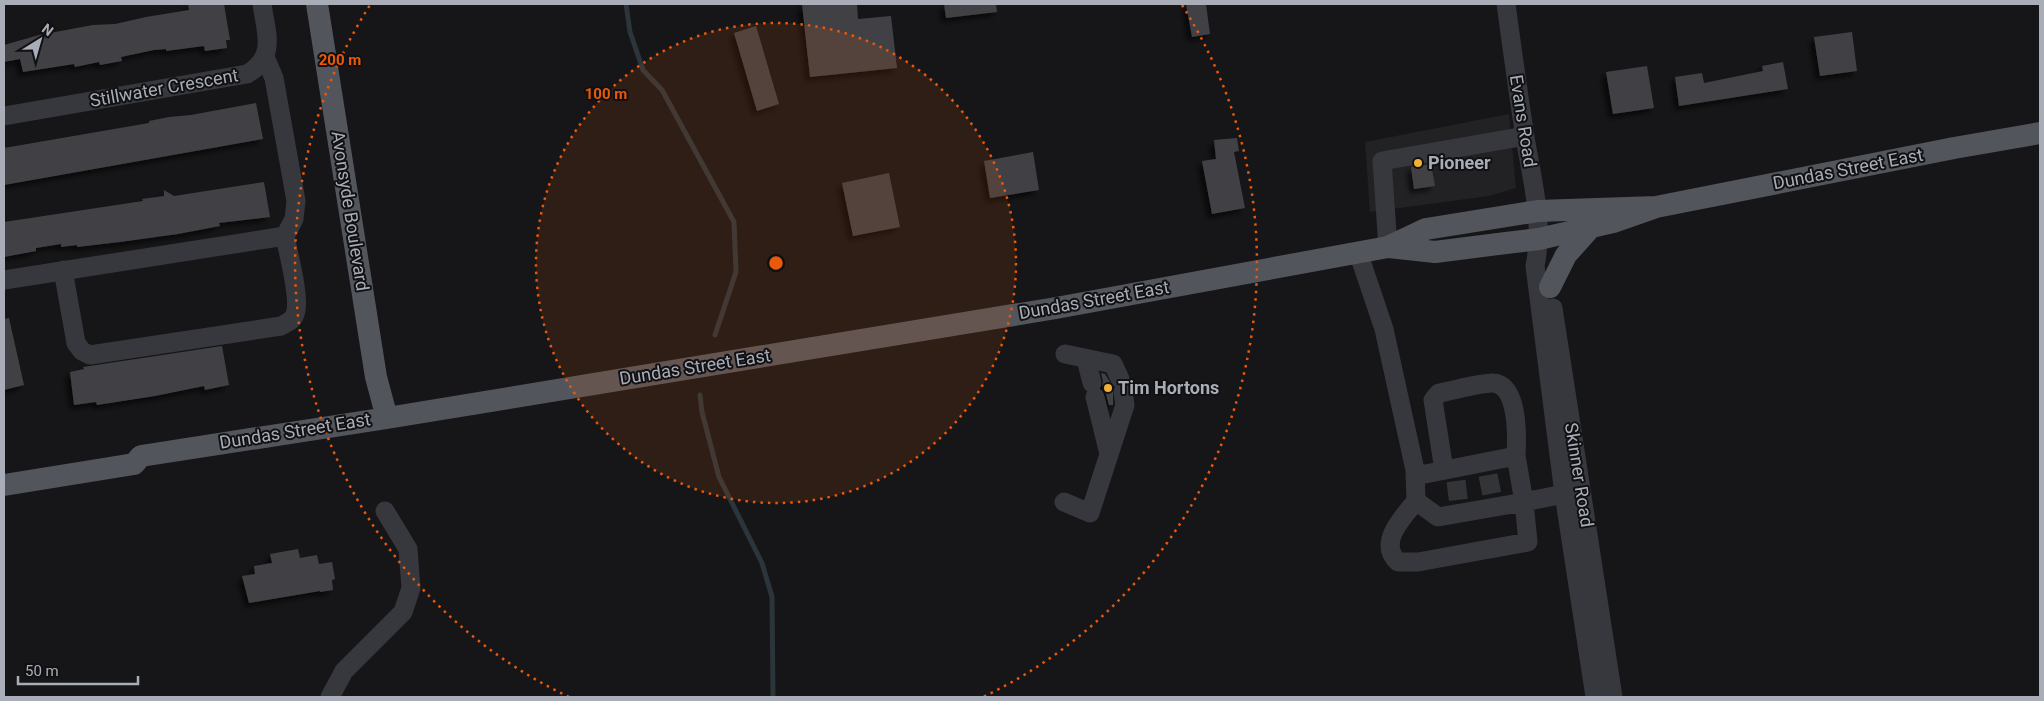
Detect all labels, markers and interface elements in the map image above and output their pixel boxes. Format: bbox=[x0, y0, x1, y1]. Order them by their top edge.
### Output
north arrow bbox=[15, 15, 65, 65]
text: N bbox=[39, 20, 57, 39]
text: 200 m bbox=[319, 51, 361, 69]
street label: Stillwater Crescent bbox=[88, 64, 240, 111]
street label: Evans Road bbox=[1506, 73, 1541, 169]
text: 100 m bbox=[585, 85, 627, 103]
street label: Avonsyde Boulevard bbox=[327, 129, 374, 292]
street label: Dundas Street East bbox=[1771, 144, 1925, 193]
place label: Pioneer bbox=[1428, 152, 1491, 173]
marker: Pioneer bbox=[1412, 157, 1424, 169]
centre of rings bbox=[767, 254, 785, 272]
street label: Dundas Street East bbox=[1017, 276, 1171, 323]
street label: Dundas Street East bbox=[618, 344, 772, 389]
place label: Tim Hortons bbox=[1118, 377, 1219, 398]
marker: Tim Hortons bbox=[1102, 382, 1114, 394]
street label: Dundas Street East bbox=[218, 408, 372, 453]
street label: Skinner Road bbox=[1561, 421, 1598, 529]
scale bar bbox=[18, 654, 138, 686]
text: 50 m bbox=[25, 662, 59, 680]

